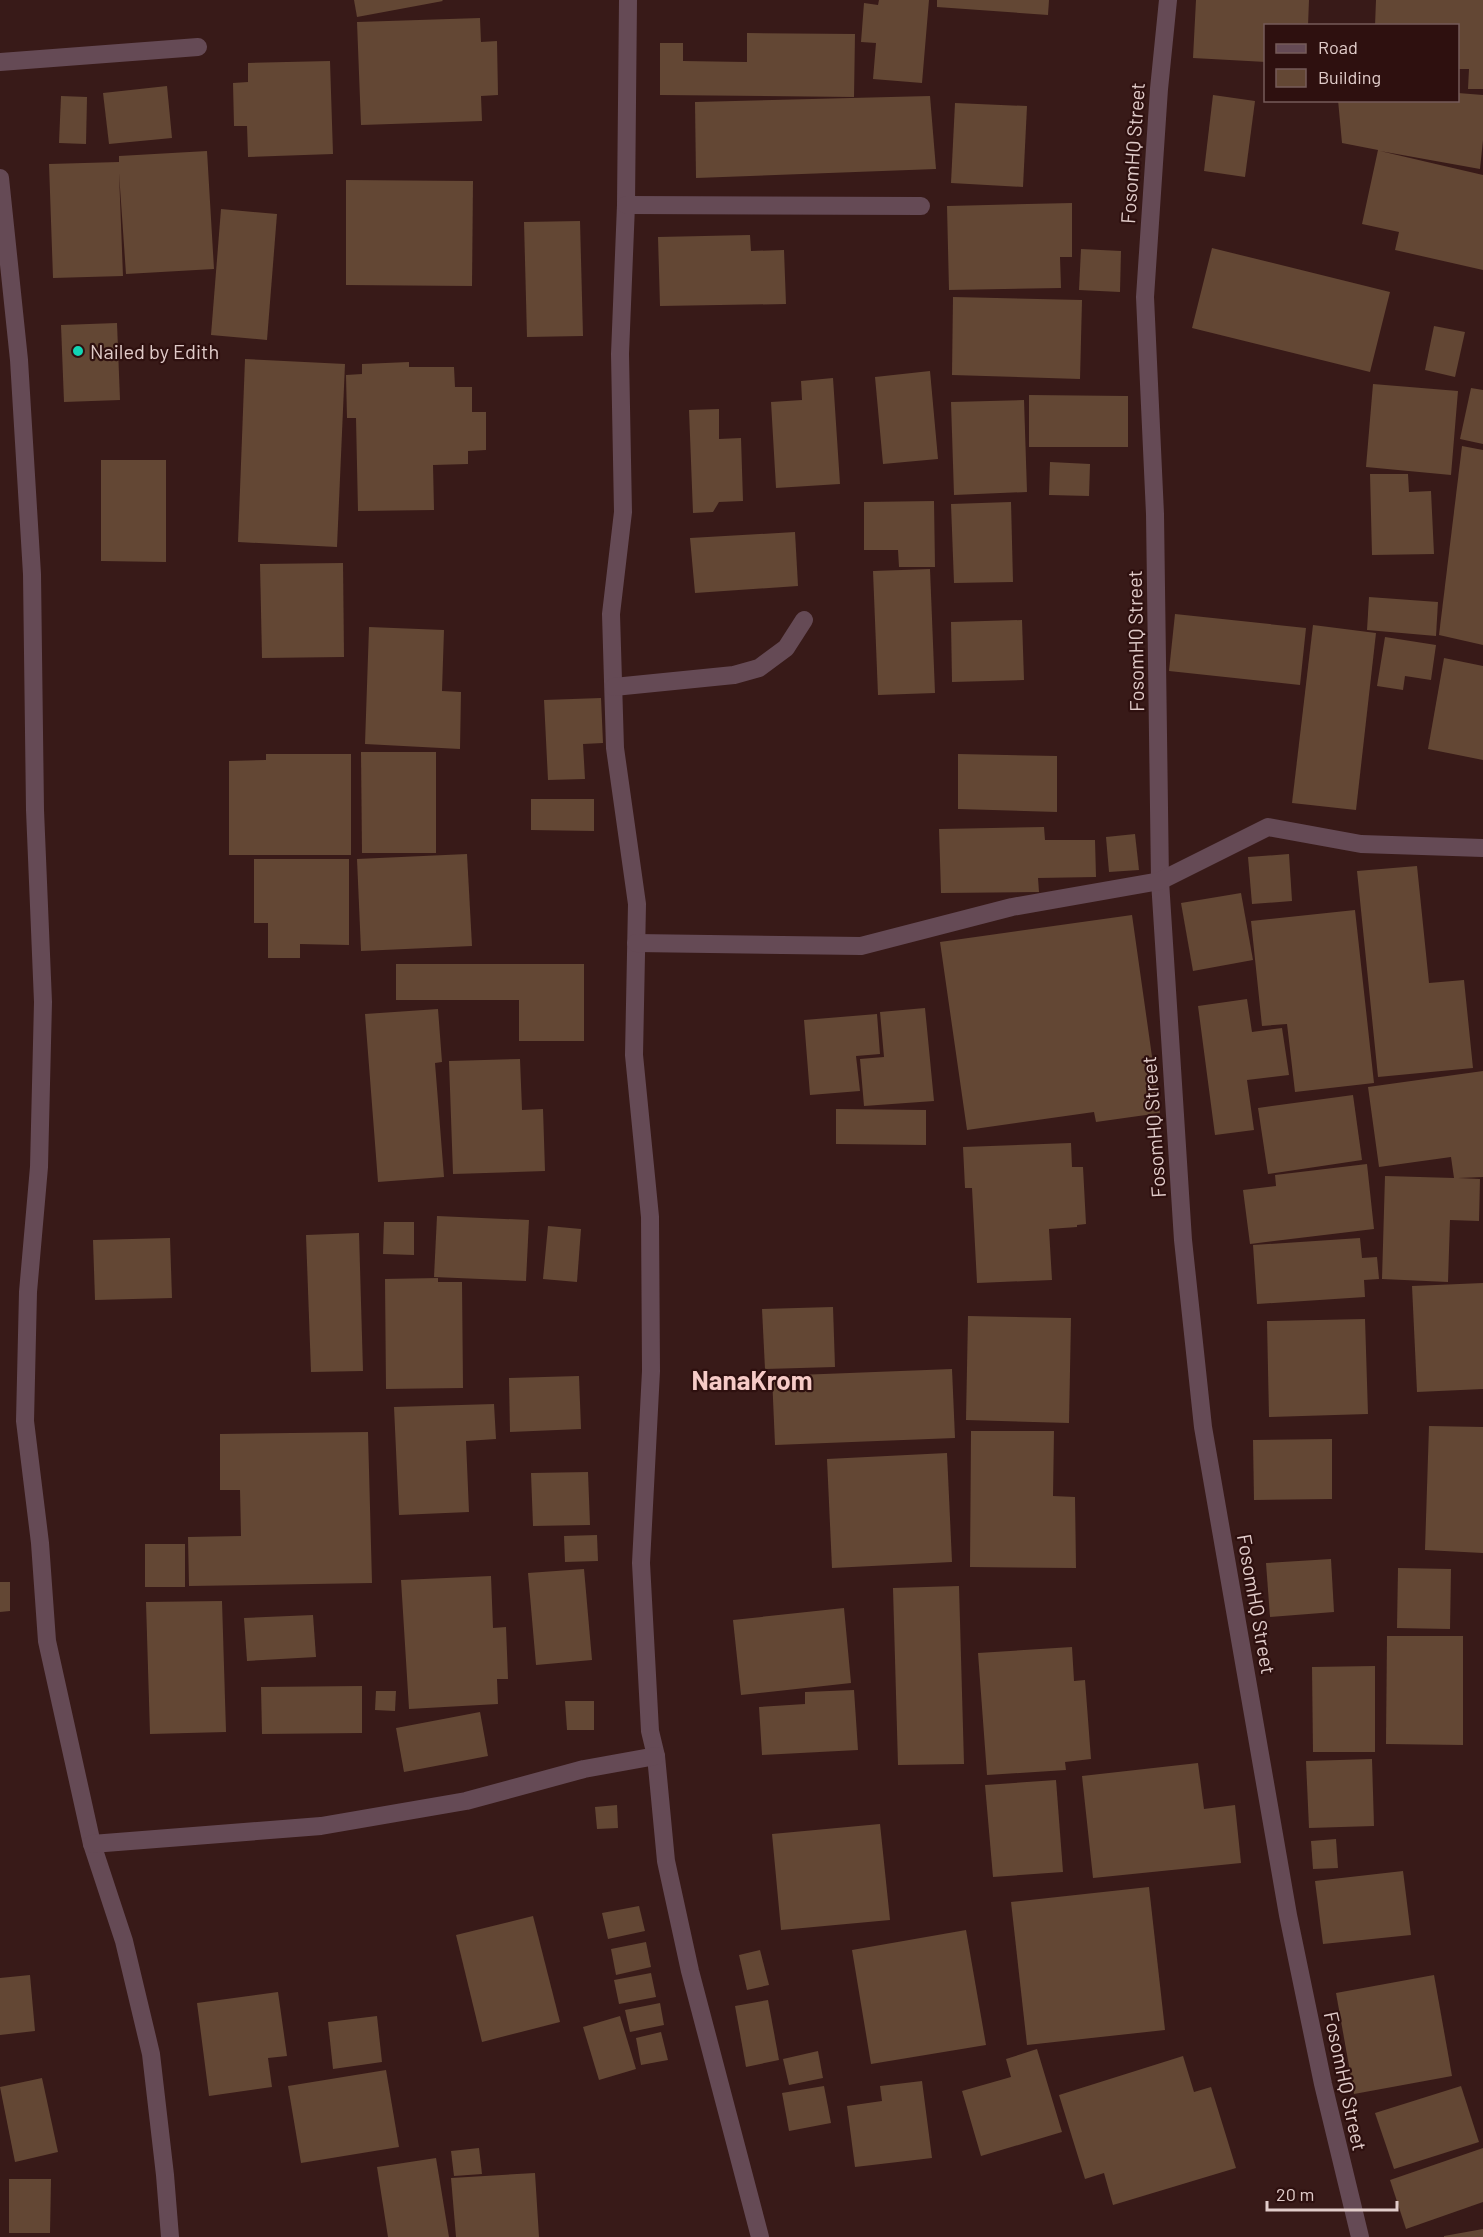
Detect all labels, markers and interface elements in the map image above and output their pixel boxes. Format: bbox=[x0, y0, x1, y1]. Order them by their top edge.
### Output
legend bbox=[1264, 24, 1459, 102]
text: Road bbox=[1318, 36, 1358, 58]
text: Building bbox=[1318, 66, 1381, 88]
street label: FosomHQ Street bbox=[1115, 81, 1149, 225]
place label: Nailed by Edith bbox=[90, 339, 219, 363]
marker: Nailed by Edith bbox=[71, 344, 85, 358]
street label: FosomHQ Street bbox=[1122, 570, 1148, 712]
street label: FosomHQ Street bbox=[1136, 1055, 1170, 1199]
district label: NanaKrom bbox=[691, 1364, 813, 1395]
street label: FosomHQ Street bbox=[1233, 1532, 1281, 1676]
street label: FosomHQ Street bbox=[1320, 2009, 1372, 2153]
scale bar bbox=[1267, 2174, 1398, 2212]
text: 20 m bbox=[1276, 2183, 1314, 2205]

